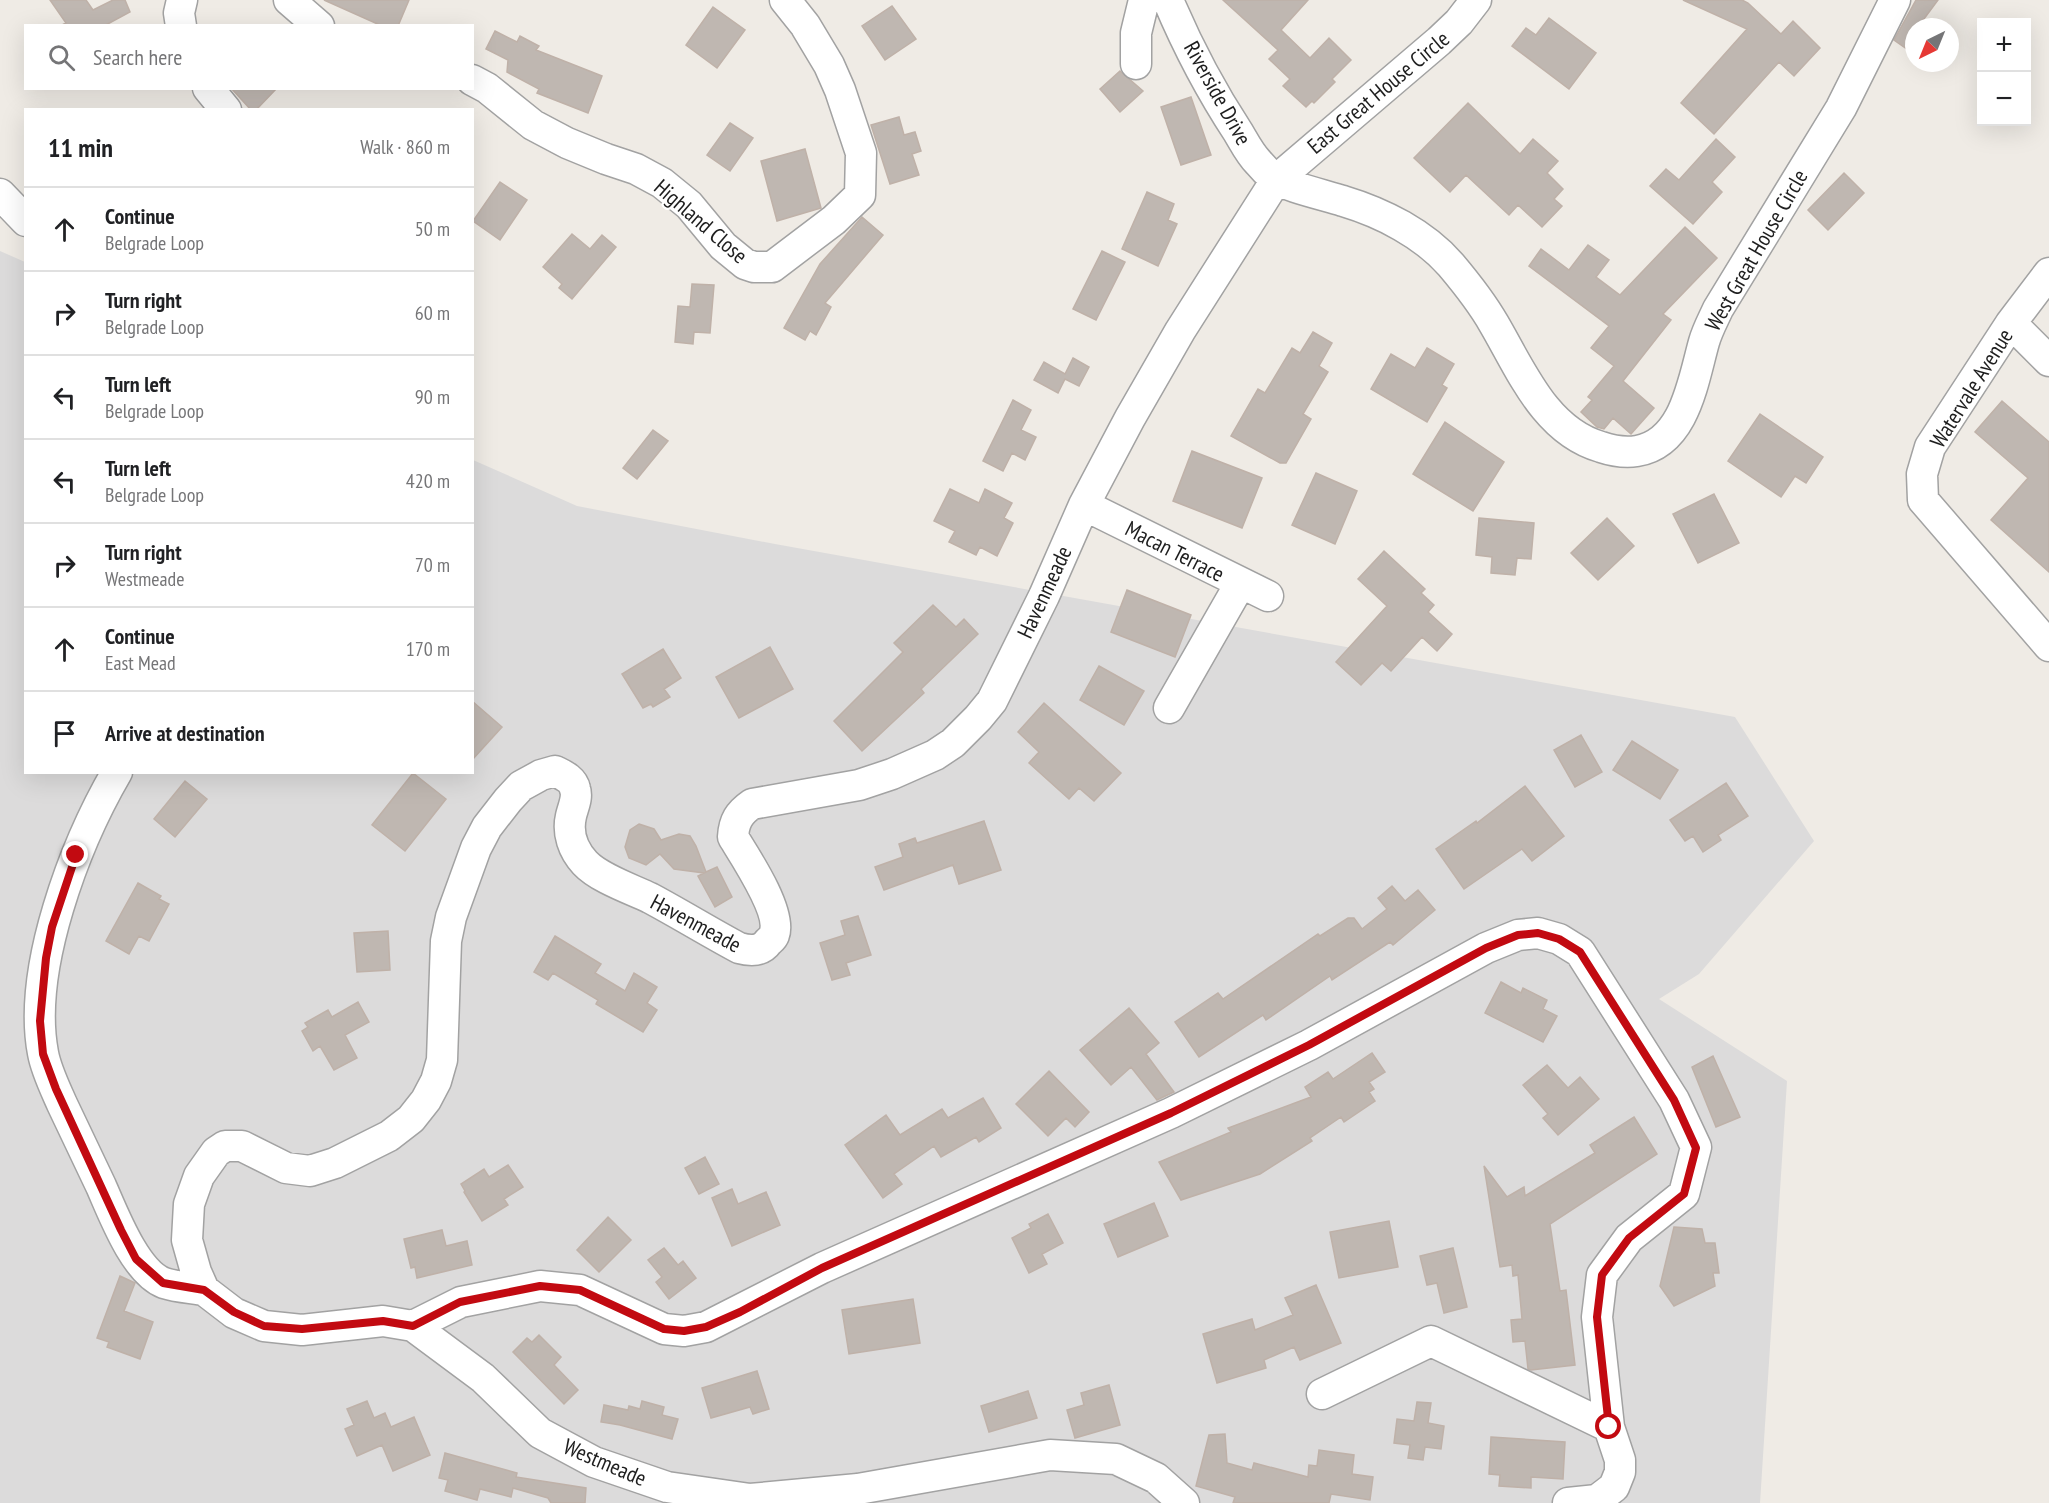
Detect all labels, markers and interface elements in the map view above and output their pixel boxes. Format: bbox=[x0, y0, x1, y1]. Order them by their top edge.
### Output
north arrow bbox=[1905, 18, 1959, 72]
map controls bbox=[1977, 18, 2031, 126]
button: + bbox=[1977, 18, 2031, 72]
search box bbox=[24, 24, 474, 90]
street label: East Great House Circle bbox=[1301, 24, 1455, 160]
street label: Riverside Drive bbox=[1178, 36, 1258, 150]
icon: search bbox=[45, 41, 78, 74]
text: Search here bbox=[93, 43, 182, 71]
button: − bbox=[1977, 72, 2031, 126]
text: 11 min bbox=[48, 131, 113, 164]
text: Walk · 860 m bbox=[360, 134, 450, 160]
street label: West Great House Circle bbox=[1698, 164, 1814, 336]
street label: Highland Close bbox=[649, 173, 753, 269]
text: Continue bbox=[105, 202, 175, 230]
icon: ahead bbox=[48, 213, 81, 246]
text: 50 m bbox=[415, 216, 450, 242]
text: Belgrade Loop bbox=[105, 230, 204, 256]
text: Turn right bbox=[105, 286, 182, 314]
icon: right bbox=[48, 297, 81, 330]
text: 60 m bbox=[415, 300, 450, 326]
text: Belgrade Loop bbox=[105, 314, 204, 340]
street label: Watervale Avenue bbox=[1923, 323, 2019, 453]
text: Turn left bbox=[105, 370, 171, 398]
icon: left bbox=[48, 381, 81, 414]
text: 90 m bbox=[415, 384, 450, 410]
text: Belgrade Loop bbox=[105, 398, 204, 424]
text: Turn left bbox=[105, 454, 171, 482]
icon: left bbox=[48, 465, 81, 498]
text: 420 m bbox=[406, 468, 450, 494]
text: Belgrade Loop bbox=[105, 482, 204, 508]
street label: Macan Terrace bbox=[1121, 514, 1229, 588]
text: Turn right bbox=[105, 538, 182, 566]
street label: Havenmeade bbox=[1010, 541, 1078, 643]
icon: right bbox=[48, 549, 81, 582]
text: 70 m bbox=[415, 552, 450, 578]
text: Westmeade bbox=[105, 566, 184, 592]
text: Continue bbox=[105, 622, 175, 650]
icon: ahead bbox=[48, 633, 81, 666]
text: 170 m bbox=[406, 636, 450, 662]
text: East Mead bbox=[105, 650, 176, 676]
icon: arrive bbox=[48, 717, 81, 750]
text: Arrive at destination bbox=[105, 719, 265, 747]
route end bbox=[62, 841, 88, 867]
street label: Havenmeade bbox=[646, 887, 746, 959]
route start bbox=[1595, 1413, 1621, 1439]
street label: Westmeade bbox=[559, 1432, 651, 1492]

